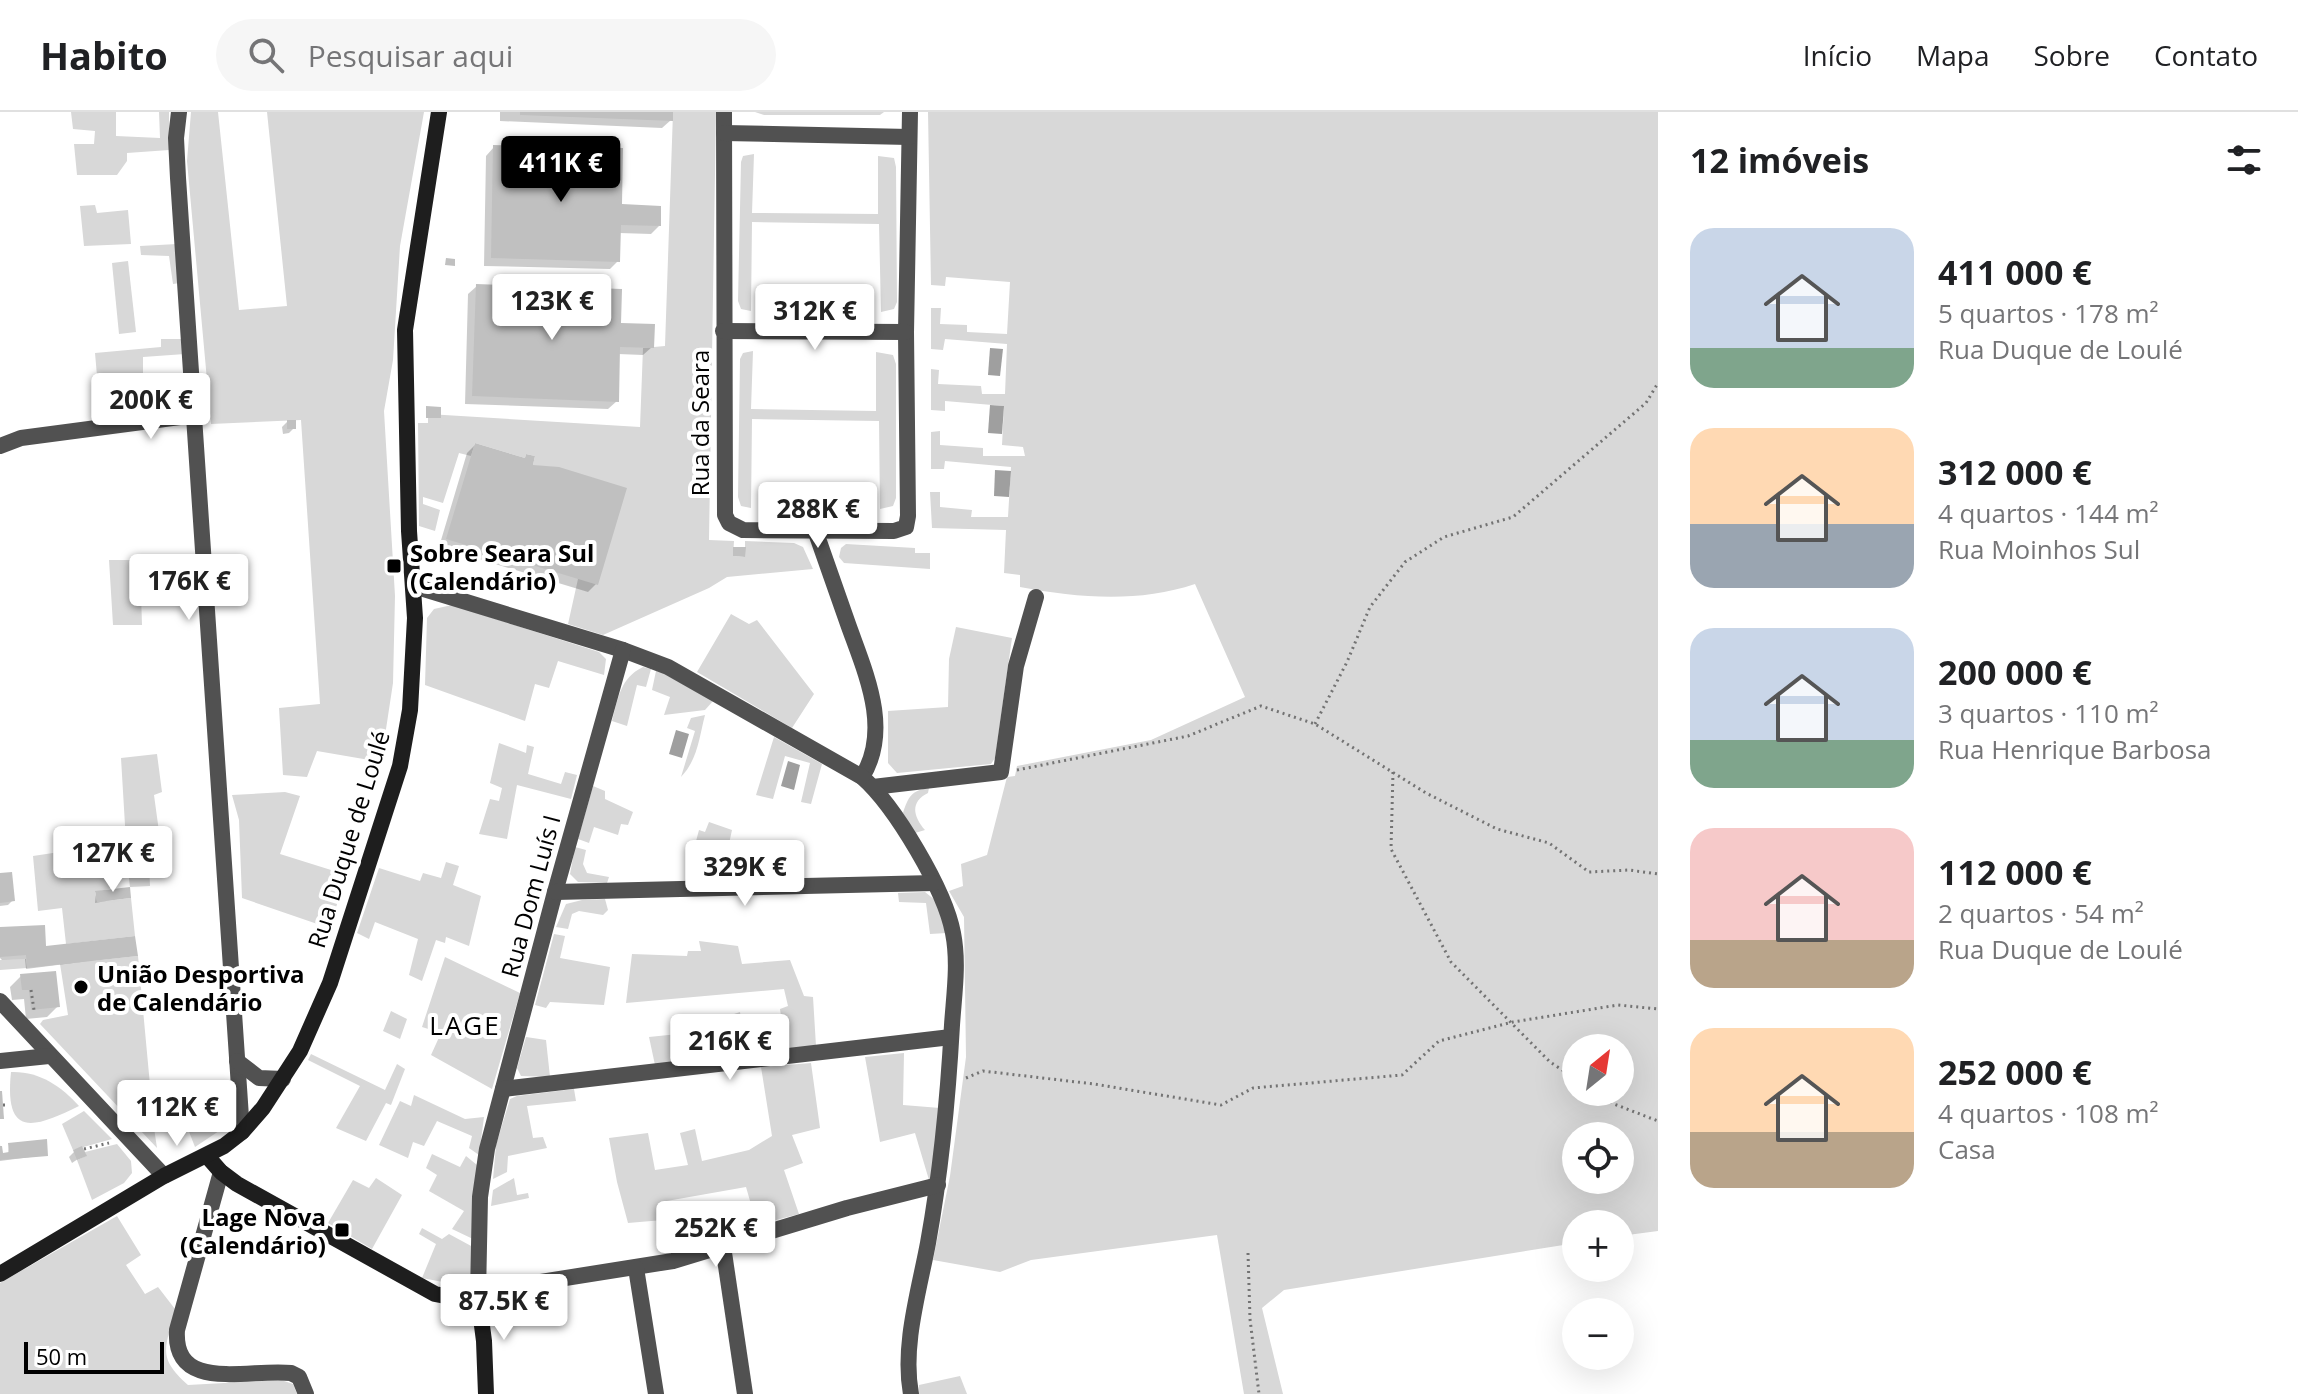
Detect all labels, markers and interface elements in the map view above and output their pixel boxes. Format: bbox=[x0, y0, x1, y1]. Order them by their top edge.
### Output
search box bbox=[216, 19, 776, 91]
text: Habito bbox=[40, 29, 168, 81]
icon: search bbox=[244, 33, 288, 77]
text: Pesquisar aqui bbox=[308, 35, 513, 76]
text: Início bbox=[1803, 36, 1872, 74]
text: Mapa bbox=[1916, 36, 1989, 74]
text: Sobre bbox=[2033, 36, 2110, 74]
text: Contato bbox=[2154, 36, 2258, 74]
pin: 411K € bbox=[496, 136, 626, 204]
text: 12 imóveis bbox=[1690, 137, 1869, 183]
icon: filters bbox=[2222, 138, 2266, 182]
text: 411K € bbox=[519, 144, 603, 180]
text: 411 000 € bbox=[1938, 249, 2092, 295]
icon: home bbox=[1754, 260, 1850, 356]
pin: 123K € bbox=[487, 274, 617, 342]
text: 123K € bbox=[510, 282, 594, 318]
pin: 312K € bbox=[750, 284, 880, 352]
text: 312K € bbox=[773, 292, 857, 328]
text: 5 quartos · 178 m² bbox=[1938, 295, 2159, 331]
text: Rua Duque de Loulé bbox=[1938, 331, 2183, 367]
street label: Rua da Seara bbox=[683, 350, 716, 496]
pin: 200K € bbox=[86, 373, 216, 441]
text: 200K € bbox=[109, 381, 193, 417]
text: 312 000 € bbox=[1938, 449, 2092, 495]
icon: home bbox=[1754, 460, 1850, 556]
pin: 288K € bbox=[753, 482, 883, 550]
text: 288K € bbox=[776, 490, 860, 526]
text: 4 quartos · 144 m² bbox=[1938, 495, 2159, 531]
text: Rua Moinhos Sul bbox=[1938, 531, 2140, 567]
place label: Sobre Seara Sul (Calendário) bbox=[410, 536, 594, 597]
pin: 176K € bbox=[124, 554, 254, 622]
marker: Sobre Seara Sul (Calendário) bbox=[385, 557, 403, 575]
text: 176K € bbox=[147, 562, 231, 598]
text: 200 000 € bbox=[1938, 649, 2092, 695]
icon: home bbox=[1754, 660, 1850, 756]
text: 3 quartos · 110 m² bbox=[1938, 695, 2159, 731]
street label: Rua Duque de Loulé bbox=[299, 726, 397, 952]
text: Rua Henrique Barbosa bbox=[1938, 731, 2212, 767]
street label: Rua Dom Luís I bbox=[492, 811, 568, 981]
pin: 127K € bbox=[48, 826, 178, 894]
text: 127K € bbox=[71, 834, 155, 870]
pin: 329K € bbox=[680, 840, 810, 908]
text: 329K € bbox=[703, 848, 787, 884]
text: 112 000 € bbox=[1938, 849, 2092, 895]
icon: home bbox=[1754, 860, 1850, 956]
text: 2 quartos · 54 m² bbox=[1938, 895, 2144, 931]
text: Rua Duque de Loulé bbox=[1938, 931, 2183, 967]
place label: União Desportiva de Calendário bbox=[97, 957, 305, 1018]
marker: União Desportiva de Calendário bbox=[72, 978, 90, 996]
district label: LAGE bbox=[429, 1007, 501, 1043]
pin: 216K € bbox=[665, 1014, 795, 1082]
text: 216K € bbox=[688, 1022, 772, 1058]
north arrow bbox=[1562, 1034, 1634, 1106]
map controls bbox=[1562, 1034, 1634, 1370]
text: 252 000 € bbox=[1938, 1049, 2092, 1095]
icon: home bbox=[1754, 1060, 1850, 1156]
pin: 112K € bbox=[112, 1080, 242, 1148]
text: 112K € bbox=[135, 1088, 219, 1124]
text: 4 quartos · 108 m² bbox=[1938, 1095, 2159, 1131]
button: locate bbox=[1562, 1122, 1634, 1194]
text: Casa bbox=[1938, 1131, 1996, 1167]
place label: Lage Nova (Calendário) bbox=[180, 1200, 326, 1261]
pin: 252K € bbox=[651, 1201, 781, 1269]
text: 252K € bbox=[674, 1209, 758, 1245]
button: + bbox=[1562, 1210, 1634, 1282]
marker: Lage Nova (Calendário) bbox=[333, 1221, 351, 1239]
pin: 87.5K € bbox=[430, 1274, 578, 1342]
text: 87.5K € bbox=[459, 1282, 549, 1318]
button: − bbox=[1562, 1298, 1634, 1370]
scale bar bbox=[24, 1338, 164, 1374]
text: 50 m bbox=[36, 1341, 87, 1371]

